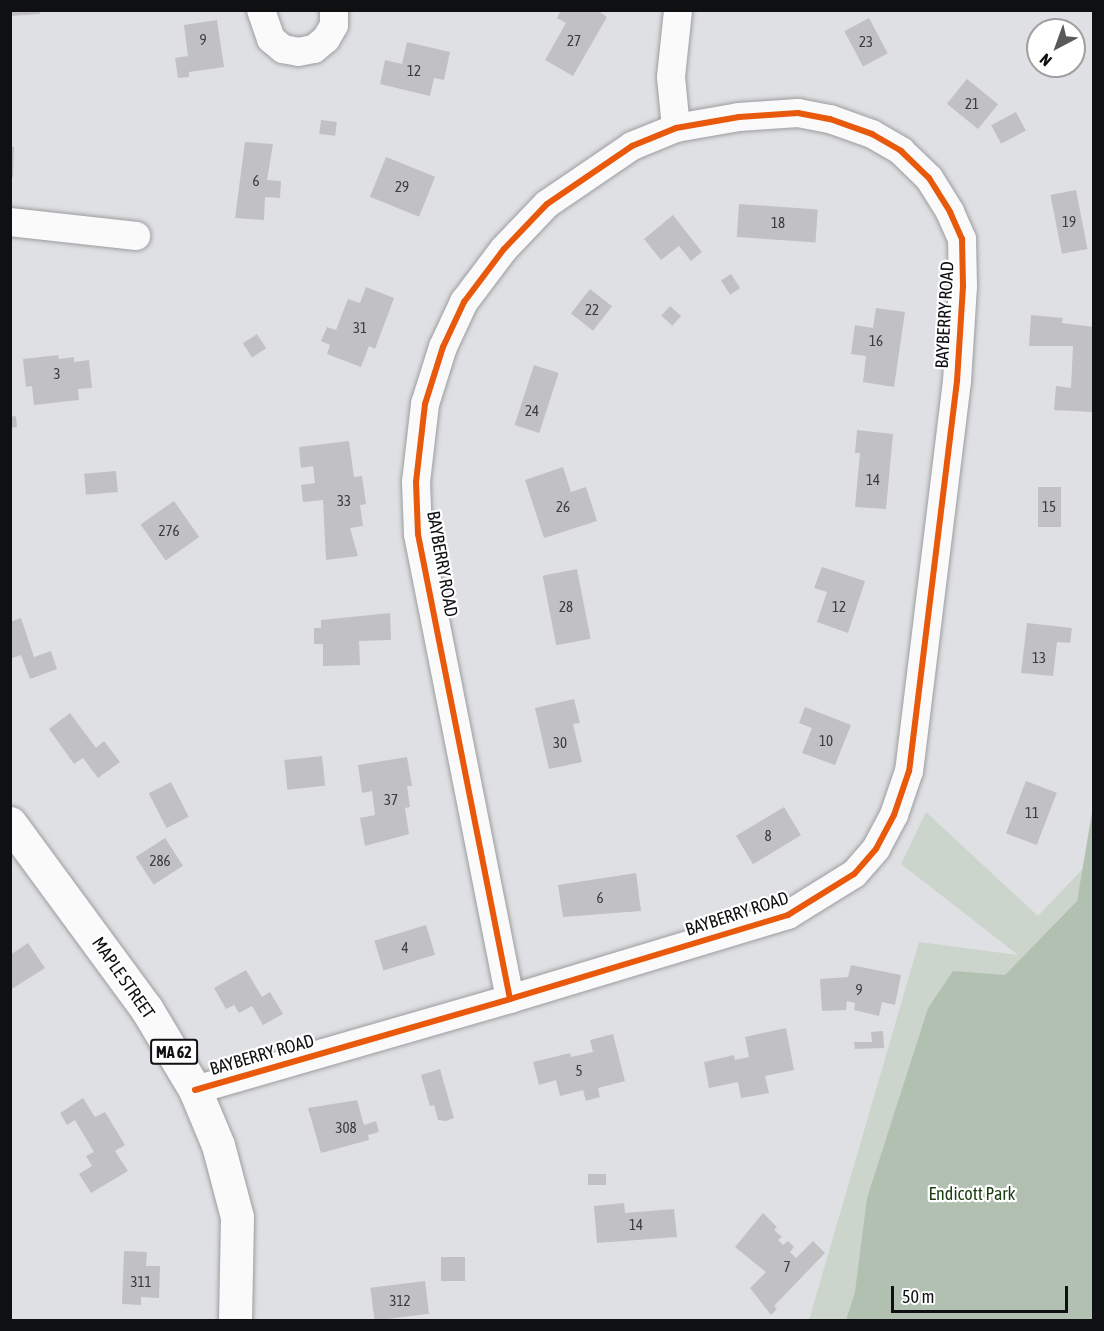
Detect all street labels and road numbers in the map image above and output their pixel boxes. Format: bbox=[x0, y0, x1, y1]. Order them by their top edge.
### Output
street label: BAYBERRY ROAD bbox=[931, 261, 959, 369]
street label: BAYBERRY ROAD bbox=[422, 509, 462, 619]
street label: BAYBERRY ROAD bbox=[683, 887, 791, 941]
street label: MAPLE STREET bbox=[87, 933, 159, 1023]
street label: BAYBERRY ROAD bbox=[208, 1030, 316, 1080]
road number: MA 62 bbox=[150, 1039, 198, 1065]

